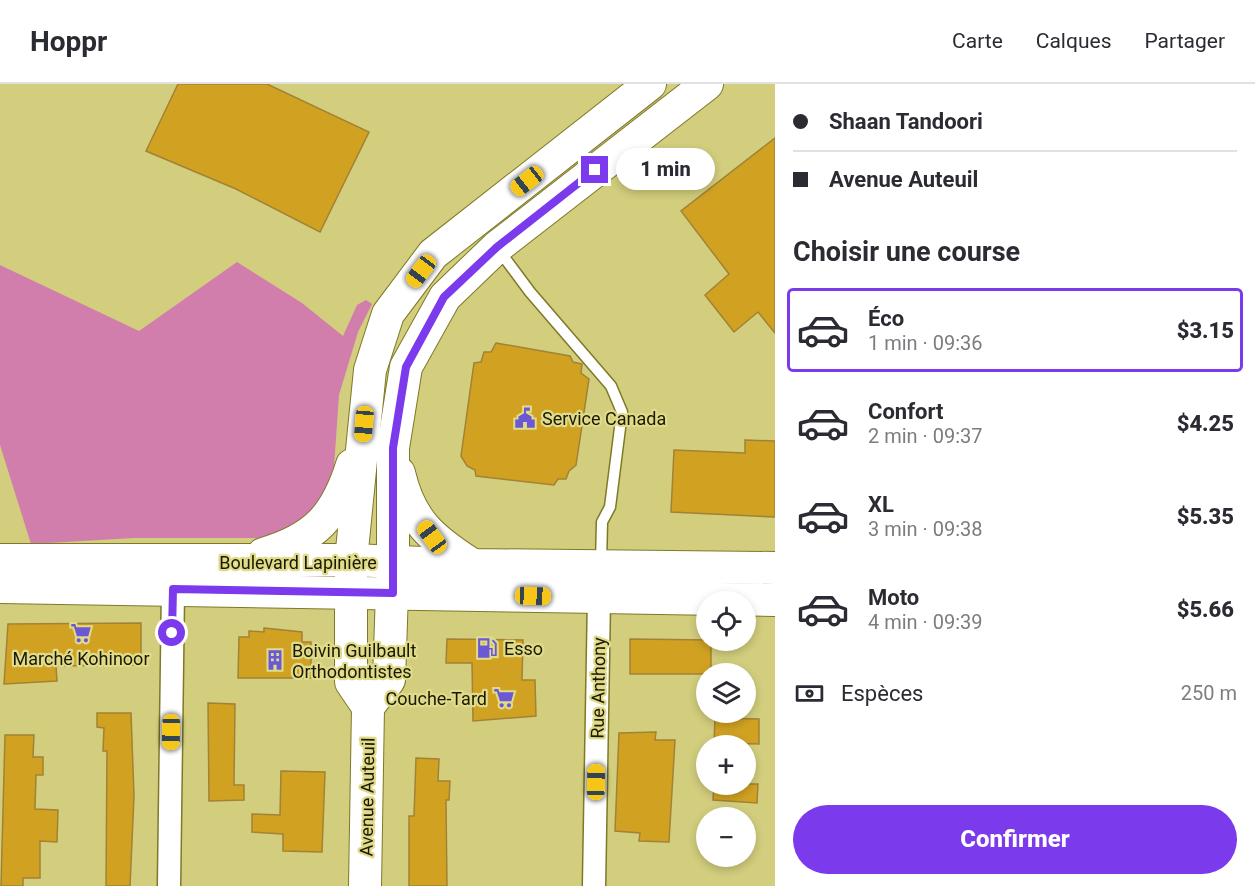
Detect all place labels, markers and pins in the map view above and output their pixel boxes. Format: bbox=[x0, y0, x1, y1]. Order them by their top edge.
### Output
public building icon: Service Canada bbox=[513, 406, 537, 430]
place label: Service Canada bbox=[542, 408, 666, 429]
supermarket icon: Marché Kohinoor bbox=[69, 621, 93, 645]
fuel station icon: Esso bbox=[475, 636, 499, 660]
place label: Esso bbox=[504, 638, 543, 659]
place label: Boivin Guilbault Orthodontistes bbox=[292, 640, 416, 682]
place label: Marché Kohinoor bbox=[13, 648, 149, 669]
building icon: Boivin Guilbault Orthodontistes bbox=[263, 648, 287, 672]
supermarket icon: Couche-Tard bbox=[492, 686, 516, 710]
place label: Couche-Tard bbox=[386, 688, 487, 709]

